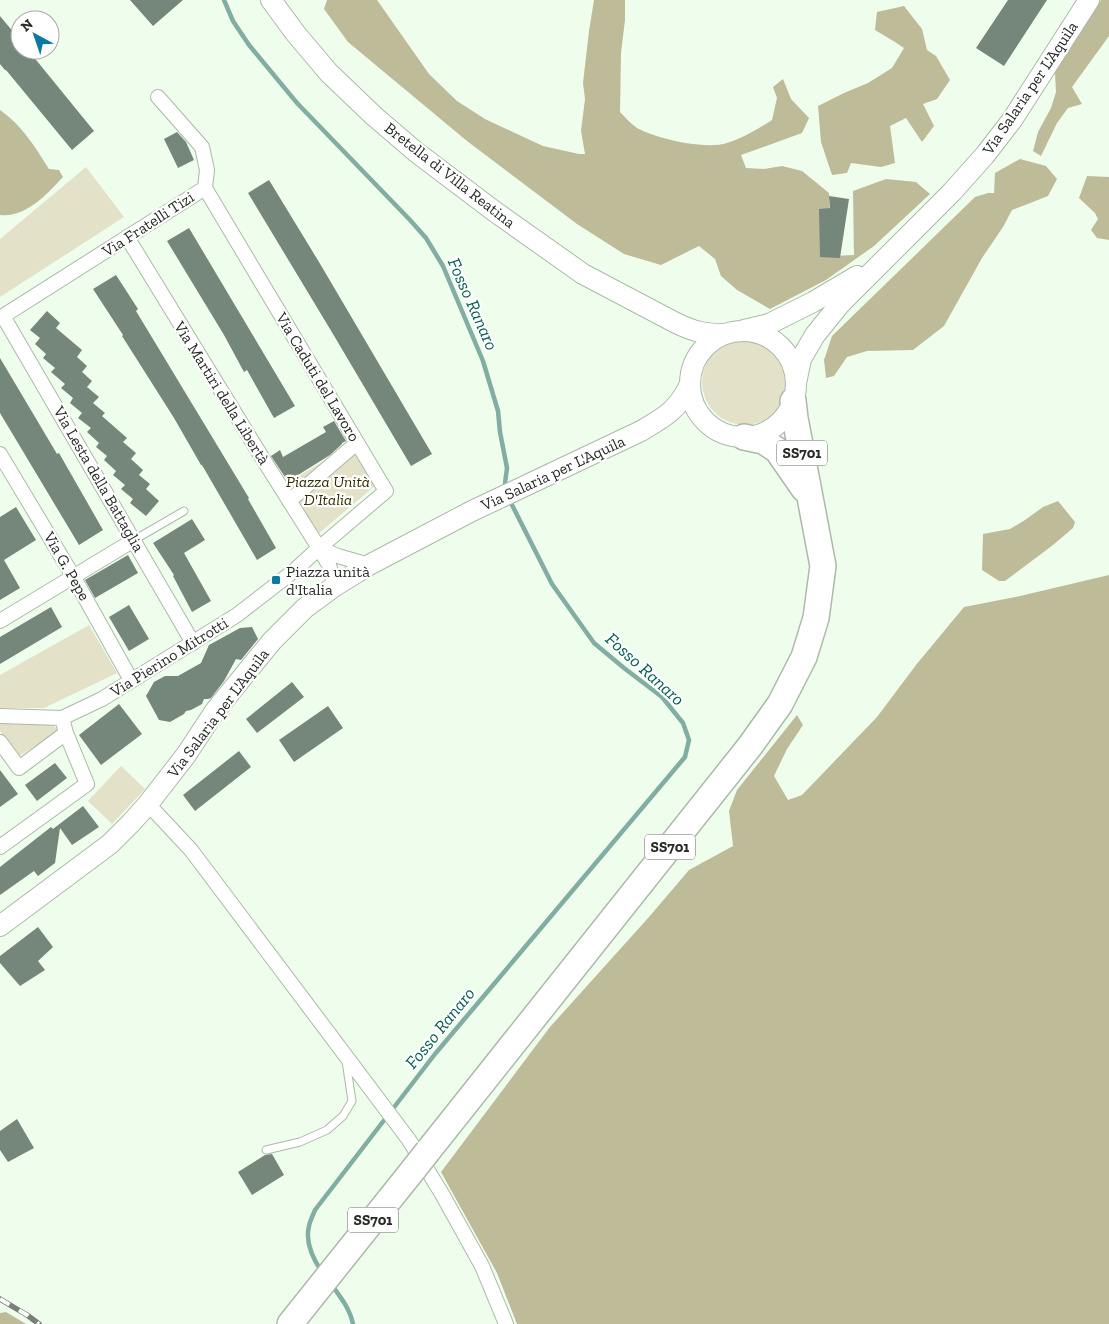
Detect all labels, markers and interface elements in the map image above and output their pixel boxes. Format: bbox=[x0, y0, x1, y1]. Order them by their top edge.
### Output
north arrow bbox=[10, 10, 60, 60]
text: N bbox=[17, 15, 37, 35]
street label: Via Salaria per L'Aquila bbox=[978, 17, 1082, 159]
street label: Bretella di Villa Reatina bbox=[381, 118, 519, 232]
street label: Via Fratelli Tizi bbox=[98, 187, 198, 261]
water label: Fosso Ranaro bbox=[443, 254, 503, 354]
street label: Via Caduti del Lavoro bbox=[271, 308, 364, 445]
street label: Via Martiri della Libertà bbox=[170, 317, 274, 468]
street label: Via Lesta della Battaglia bbox=[49, 402, 149, 555]
street label: Via Salaria per L'Aquila bbox=[477, 431, 628, 515]
road number: SS701 bbox=[777, 440, 827, 466]
park label: Piazza Unità D'Italia bbox=[286, 472, 370, 509]
street label: Via G. Pepe bbox=[39, 527, 94, 604]
place label: Piazza unità d'Italia bbox=[286, 562, 370, 599]
marker: Piazza unità d'Italia bbox=[270, 574, 282, 586]
street label: Via Pierino Mitrotti bbox=[106, 613, 232, 701]
water label: Fosso Ranaro bbox=[601, 628, 689, 710]
street label: Via Salaria per L'Aquila bbox=[163, 644, 273, 782]
road number: SS701 bbox=[645, 834, 695, 860]
water label: Fosso Ranaro bbox=[400, 983, 480, 1073]
road number: SS701 bbox=[348, 1208, 398, 1232]

